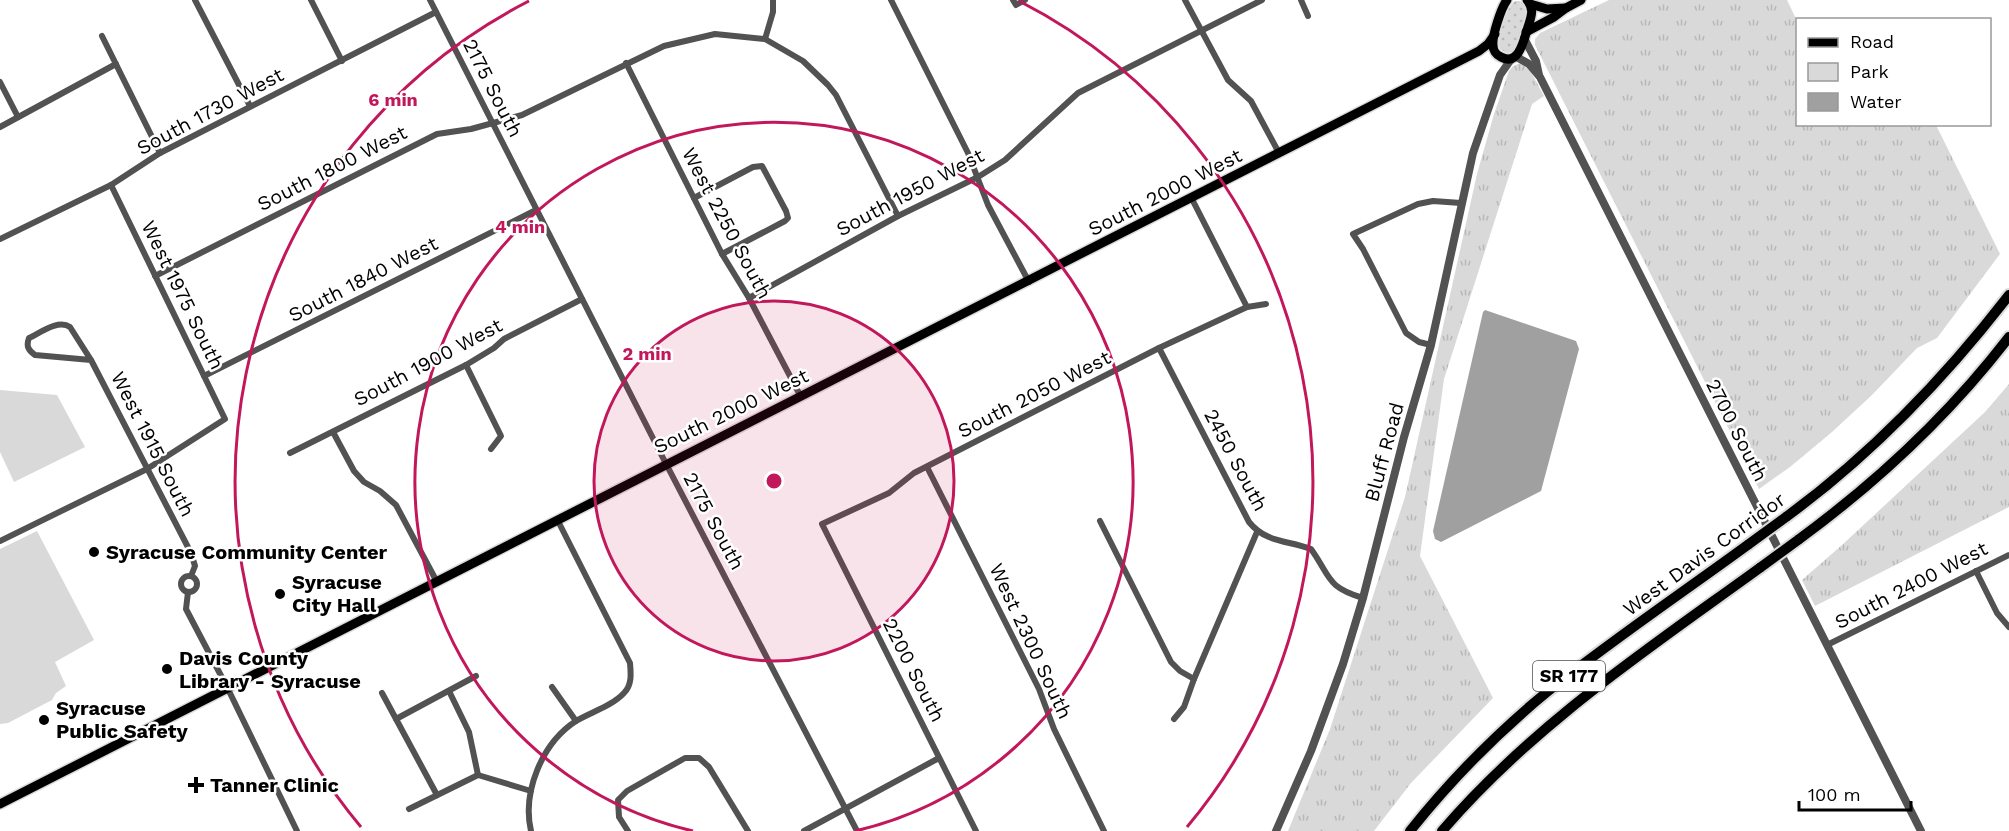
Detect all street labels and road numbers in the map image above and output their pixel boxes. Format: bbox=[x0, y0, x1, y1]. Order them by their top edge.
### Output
street label: 2175 South bbox=[458, 35, 528, 141]
street label: South 1730 West bbox=[132, 62, 288, 160]
street label: South 1800 West bbox=[253, 120, 411, 216]
street label: West 2250 South bbox=[677, 143, 777, 303]
street label: South 1950 West bbox=[832, 143, 989, 241]
street label: South 2000 West bbox=[1084, 143, 1246, 241]
street label: West 1975 South bbox=[137, 217, 229, 373]
street label: South 1840 West bbox=[284, 231, 442, 327]
street label: South 1900 West bbox=[350, 312, 507, 411]
street label: South 2050 West bbox=[954, 345, 1115, 443]
street label: South 2000 West bbox=[650, 363, 813, 459]
street label: West 1915 South bbox=[106, 367, 200, 521]
street label: 2700 South bbox=[1701, 375, 1773, 485]
street label: Bluff Road bbox=[1359, 400, 1409, 504]
street label: 2450 South bbox=[1199, 405, 1273, 515]
street label: 2175 South bbox=[678, 468, 750, 574]
street label: West Davis Corridor bbox=[1618, 487, 1790, 621]
street label: South 2400 West bbox=[1831, 536, 1992, 634]
street label: West 2300 South bbox=[984, 559, 1078, 723]
street label: 2200 South bbox=[878, 614, 950, 726]
road number: SR 177 bbox=[1533, 661, 1605, 691]

